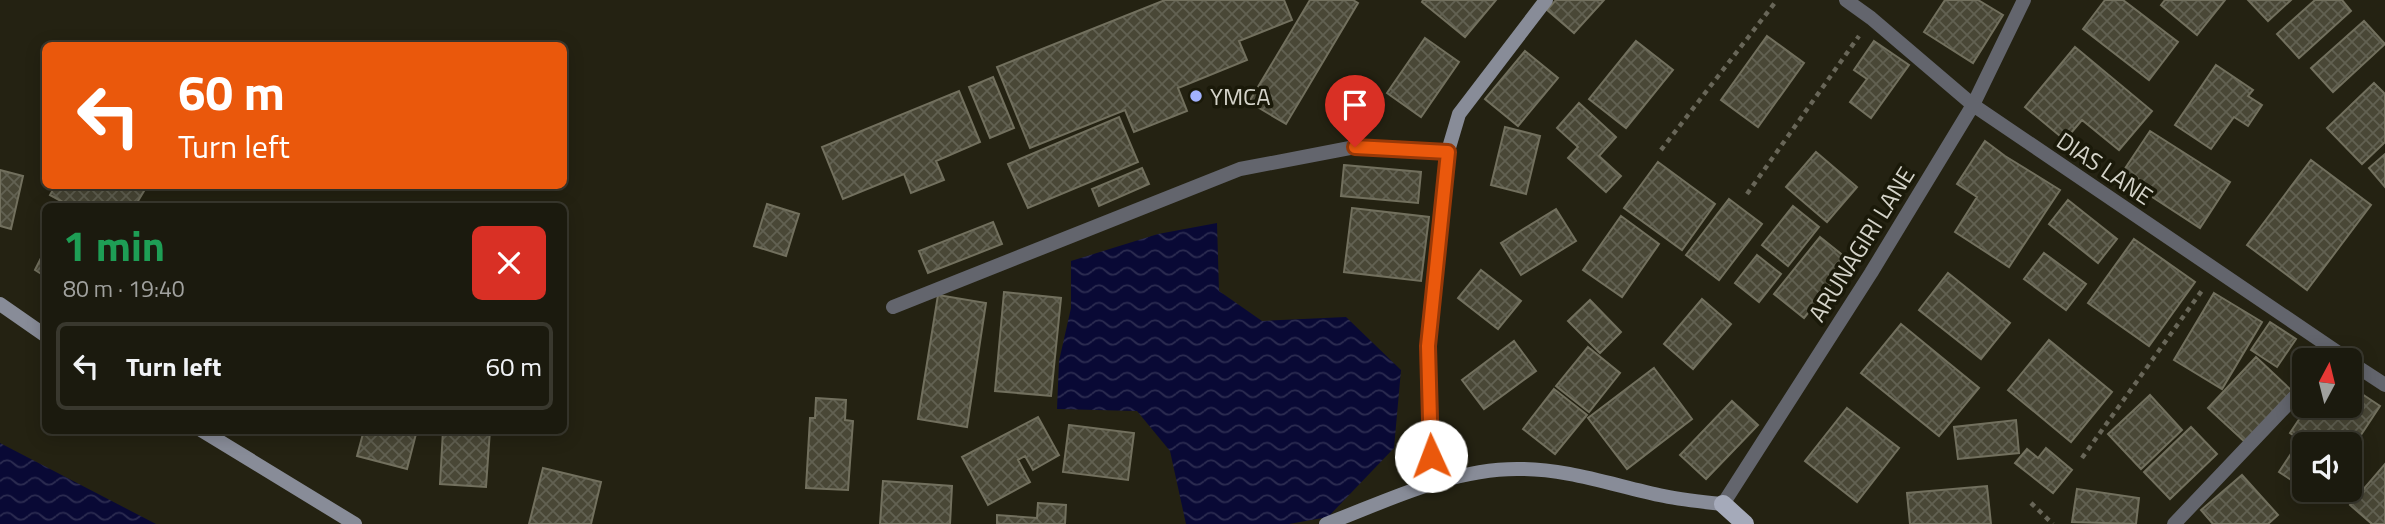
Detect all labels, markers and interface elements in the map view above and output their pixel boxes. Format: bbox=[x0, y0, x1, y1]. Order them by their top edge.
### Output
text: 60 m bbox=[178, 54, 285, 129]
icon: left bbox=[63, 70, 154, 161]
pin bbox=[1325, 75, 1385, 147]
place label: YMCA bbox=[1210, 78, 1270, 114]
icon: arrive bbox=[1336, 86, 1374, 124]
marker: YMCA bbox=[1188, 88, 1204, 104]
text: Turn left bbox=[178, 122, 290, 170]
street label: DIAS LANE bbox=[2050, 123, 2160, 213]
street label: ARUNAGIRI LANE bbox=[1799, 160, 1923, 328]
text: 1 min bbox=[63, 213, 165, 277]
button: close bbox=[472, 226, 546, 300]
text: 80 m · 19:40 bbox=[63, 271, 185, 306]
icon: left bbox=[67, 347, 105, 385]
text: Turn left bbox=[126, 347, 221, 386]
text: 60 m bbox=[485, 347, 542, 386]
north arrow bbox=[2292, 348, 2362, 418]
map controls bbox=[2292, 348, 2362, 502]
position arrow bbox=[1394, 419, 1468, 493]
button: sound bbox=[2292, 432, 2362, 502]

